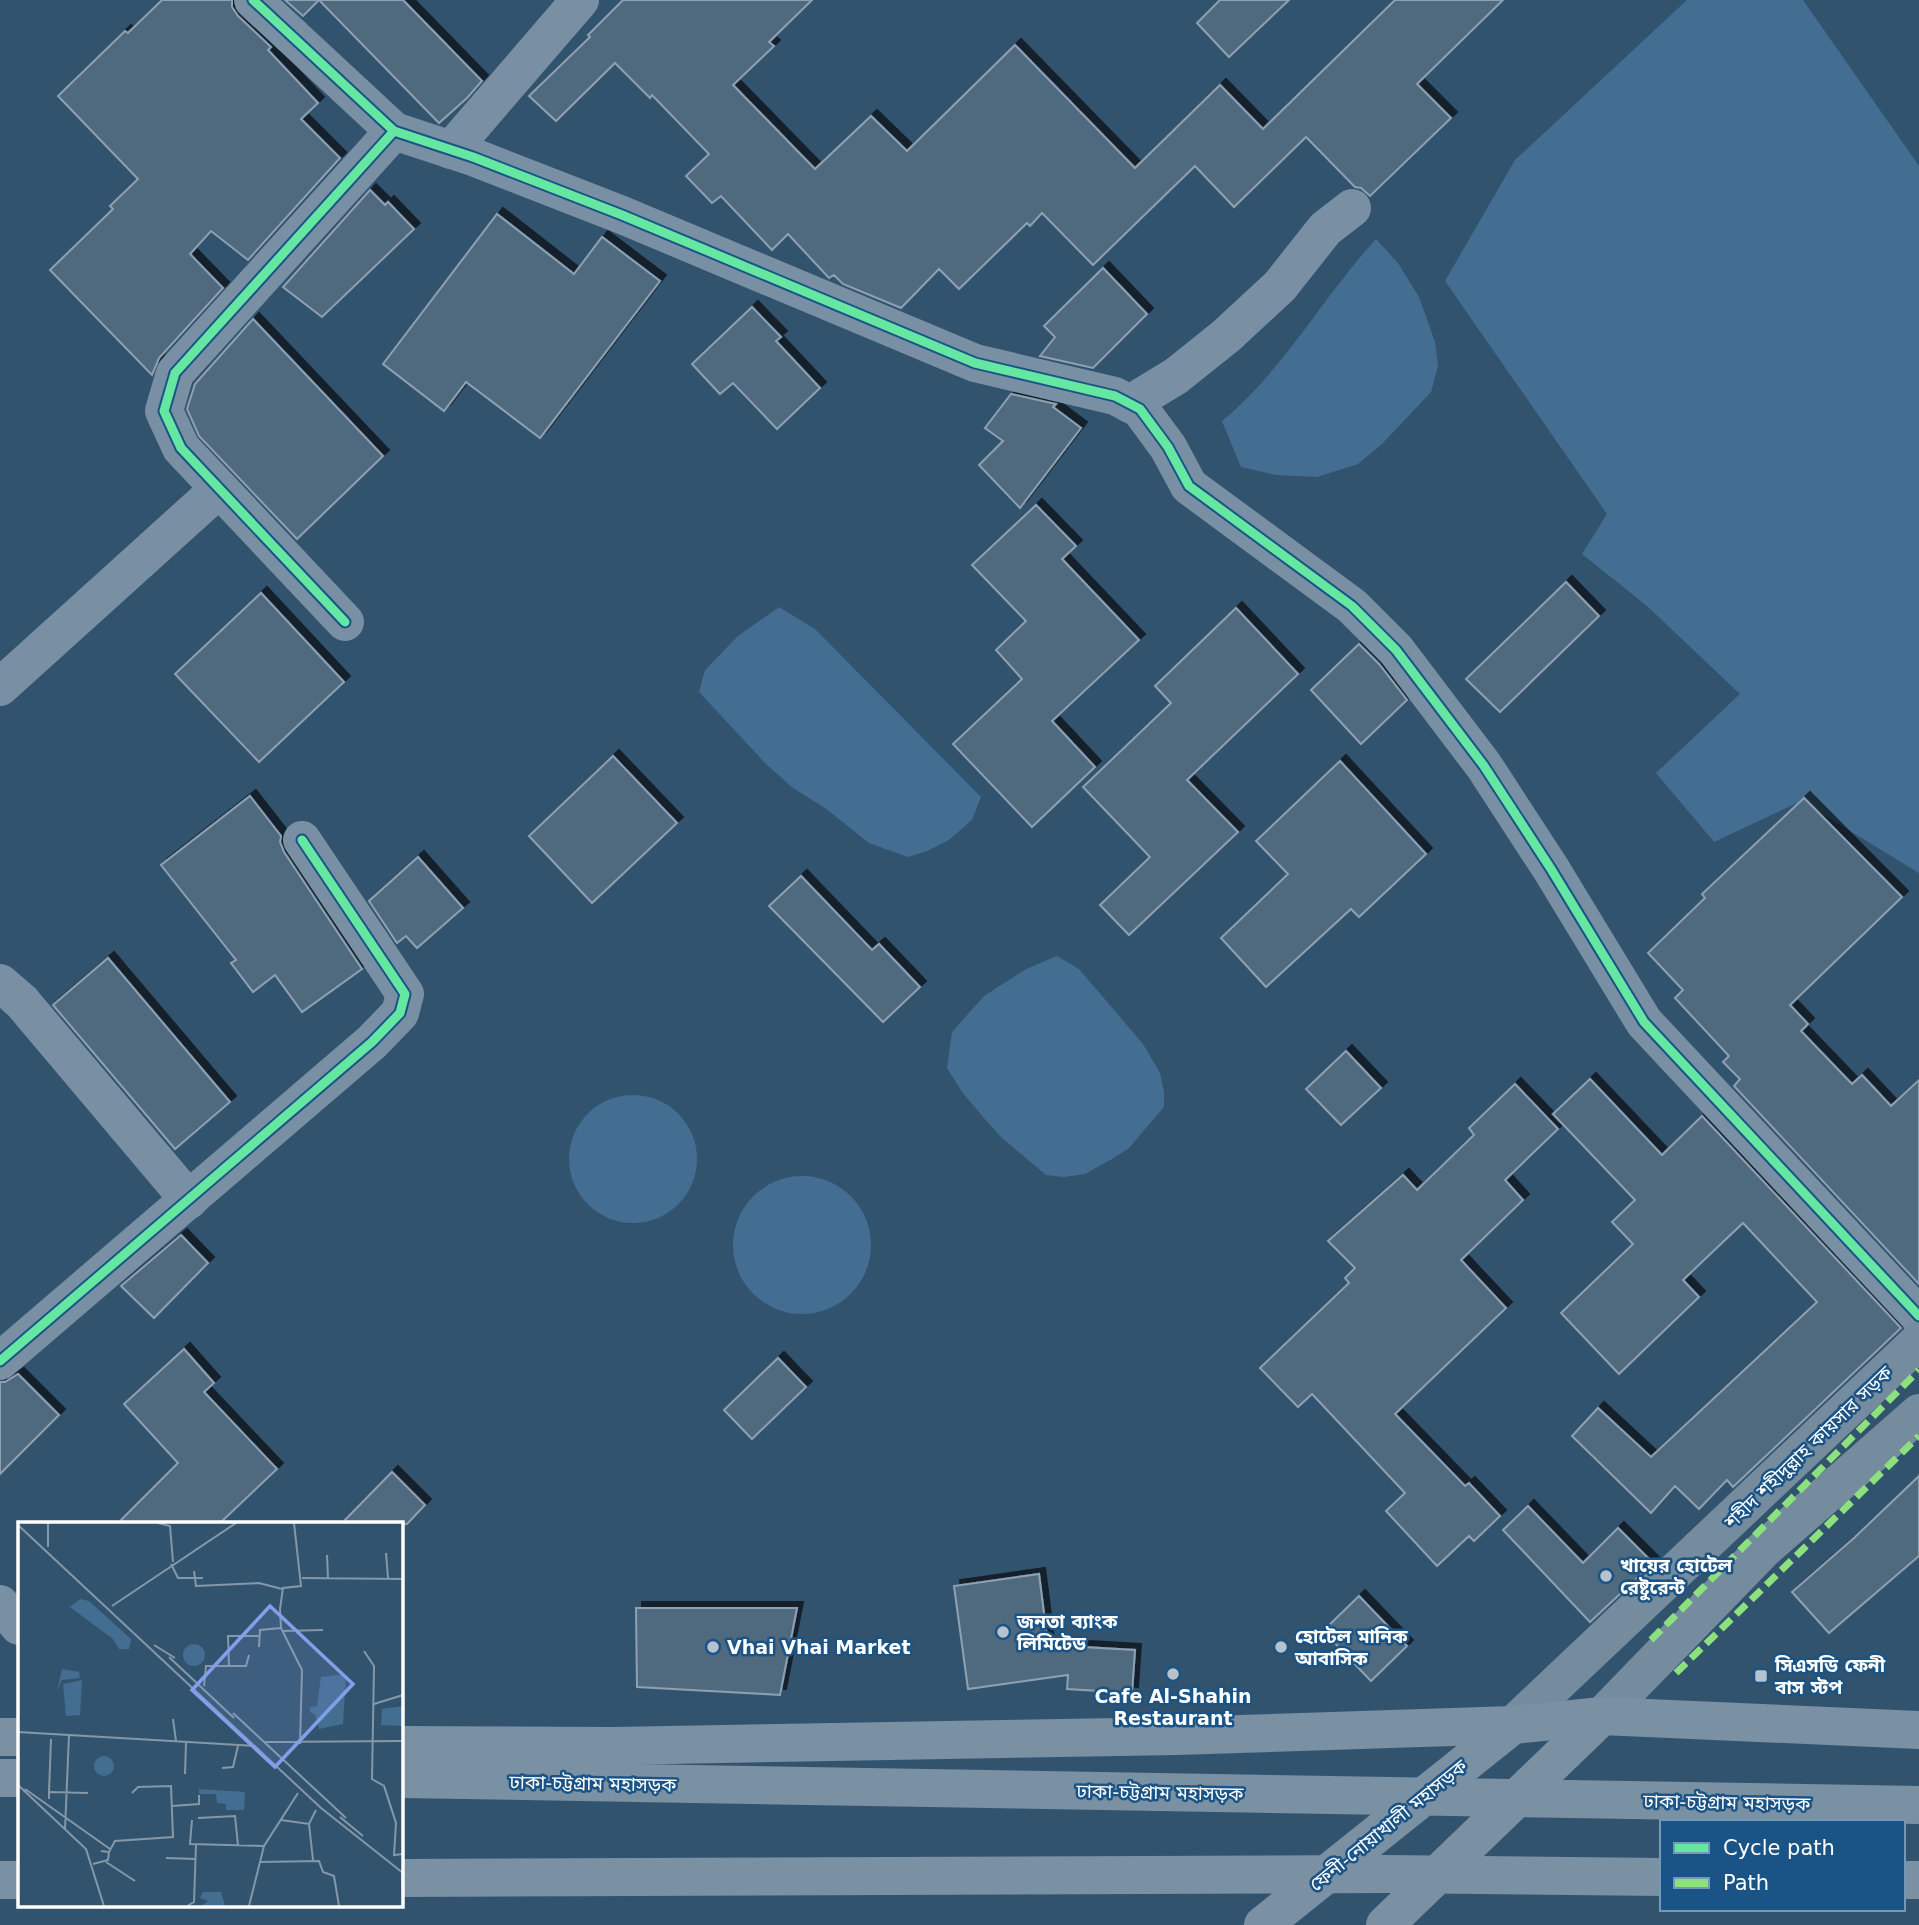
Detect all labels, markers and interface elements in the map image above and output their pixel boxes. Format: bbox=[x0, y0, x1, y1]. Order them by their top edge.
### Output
street label: শহীদ শহীদুল্লাহ কায়সার সড়ক bbox=[1719, 1361, 1897, 1534]
inset map bbox=[18, 1522, 402, 1908]
place label: খায়ের হোটেল রেষ্টুরেন্ট bbox=[1620, 1554, 1733, 1601]
marker: খায়ের হোটেল রেষ্টুরেন্ট bbox=[1598, 1568, 1614, 1584]
place label: জনতা ব্যাংক লিমিটেড bbox=[1016, 1610, 1118, 1654]
marker: জনতা ব্যাংক লিমিটেড bbox=[995, 1624, 1011, 1640]
place label: হোটেল মানিক আবাসিক bbox=[1294, 1625, 1408, 1669]
place label: Vhai Vhai Market bbox=[727, 1636, 911, 1658]
marker: Vhai Vhai Market bbox=[705, 1639, 721, 1655]
marker: হোটেল মানিক আবাসিক bbox=[1273, 1639, 1289, 1655]
place label: সিএসডি ফেনী বাস স্টপ bbox=[1774, 1654, 1886, 1698]
marker: Cafe Al-Shahin Restaurant bbox=[1165, 1666, 1181, 1682]
marker: সিএসডি ফেনী বাস স্টপ bbox=[1753, 1668, 1769, 1684]
place label: Cafe Al-Shahin Restaurant bbox=[1094, 1685, 1252, 1729]
street label: ফেনী-নোয়াখালী মহাসড়ক bbox=[1305, 1754, 1472, 1895]
street label: ঢাকা-চট্টগ্রাম মহাসড়ক bbox=[508, 1771, 677, 1795]
street label: ঢাকা-চট্টগ্রাম মহাসড়ক bbox=[1075, 1780, 1244, 1804]
street label: ঢাকা-চট্টগ্রাম মহাসড়ক bbox=[1642, 1790, 1811, 1814]
legend bbox=[1660, 1820, 1905, 1911]
text: Cycle path bbox=[1723, 1836, 1835, 1860]
text: Path bbox=[1723, 1871, 1769, 1895]

